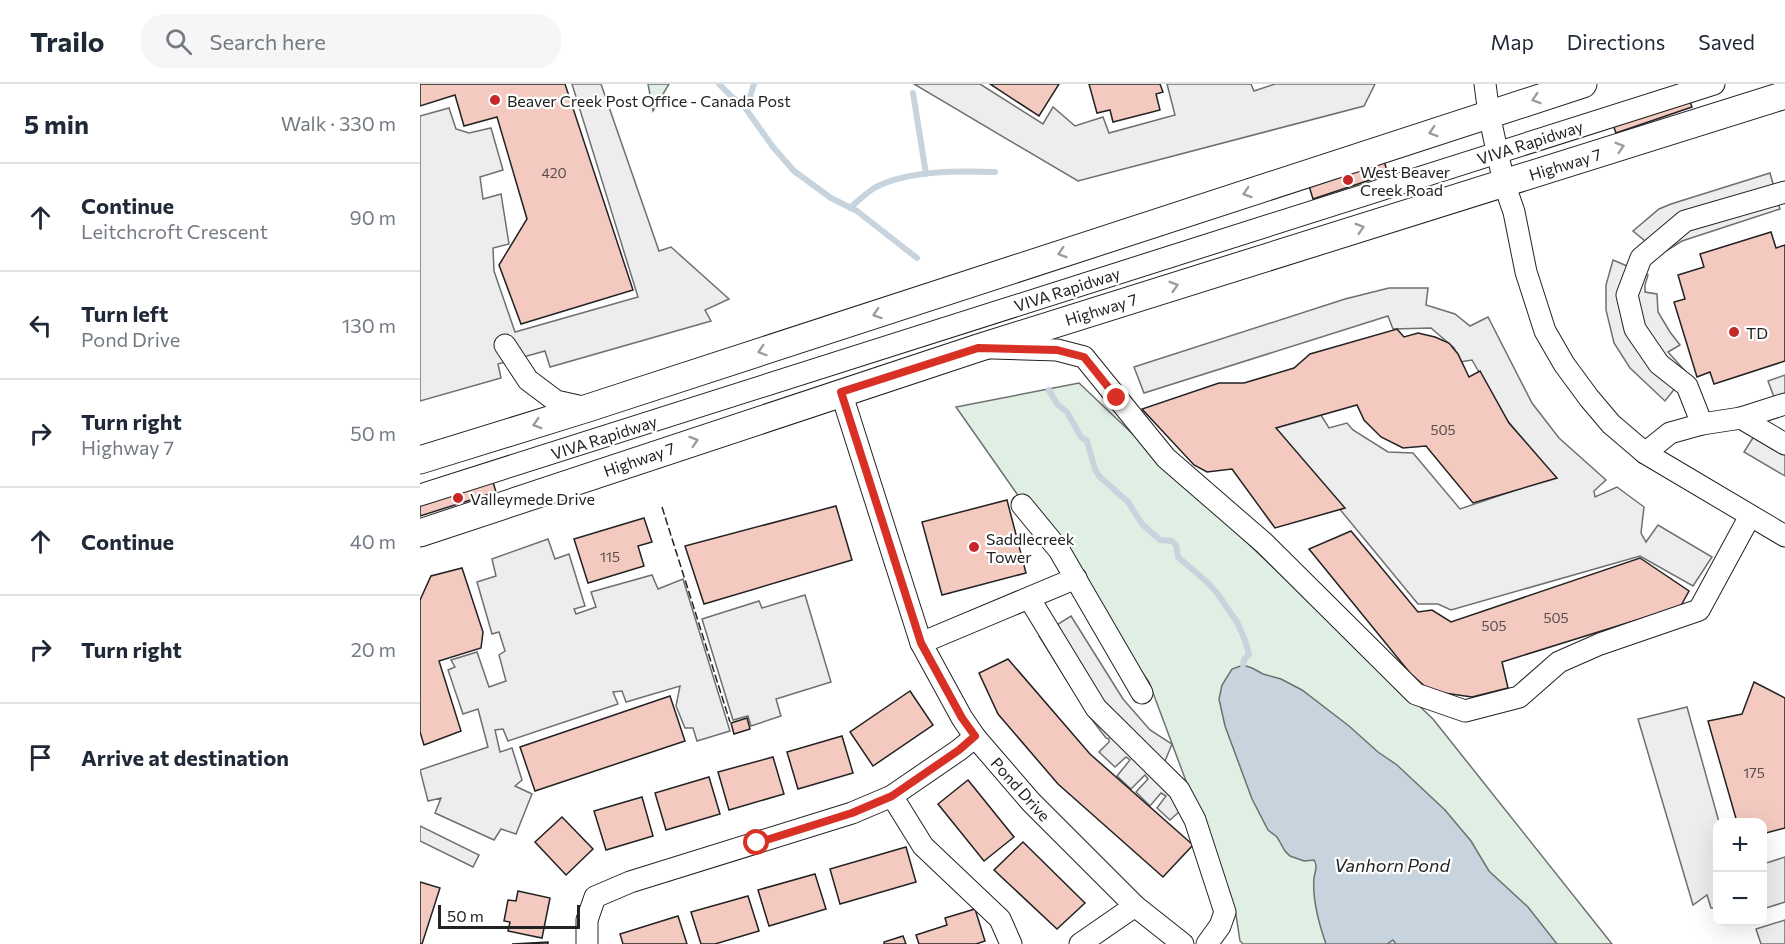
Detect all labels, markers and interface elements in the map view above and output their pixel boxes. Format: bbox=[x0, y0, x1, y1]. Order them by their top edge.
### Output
search box bbox=[141, 14, 561, 68]
text: Trailo bbox=[30, 24, 105, 58]
icon: search bbox=[162, 25, 195, 58]
text: Search here bbox=[210, 28, 326, 55]
text: Map bbox=[1491, 29, 1534, 54]
text: Directions bbox=[1567, 29, 1665, 54]
text: Saved bbox=[1698, 29, 1755, 54]
place label: Beaver Creek Post Office - Canada Post bbox=[507, 91, 791, 110]
one-way arrow bbox=[1531, 92, 1542, 104]
marker: Beaver Creek Post Office - Canada Post bbox=[488, 93, 502, 107]
text: 5 min bbox=[24, 108, 89, 139]
text: Walk · 330 m bbox=[281, 111, 396, 135]
street label: VIVA Rapidway bbox=[1475, 116, 1585, 168]
one-way arrow bbox=[1428, 125, 1439, 137]
one-way arrow bbox=[1614, 141, 1625, 154]
street label: Highway 7 bbox=[1527, 144, 1603, 184]
place label: West Beaver Creek Road bbox=[1360, 162, 1451, 199]
house number: 420 bbox=[541, 164, 567, 181]
marker: West Beaver Creek Road bbox=[1341, 173, 1355, 187]
one-way arrow bbox=[1242, 185, 1253, 198]
text: Continue bbox=[81, 192, 174, 219]
icon: ahead bbox=[24, 201, 57, 234]
text: 90 m bbox=[350, 205, 396, 229]
text: Leitchcroft Crescent bbox=[81, 219, 268, 243]
one-way arrow bbox=[1354, 223, 1365, 235]
one-way arrow bbox=[1057, 246, 1068, 258]
street label: VIVA Rapidway bbox=[1012, 263, 1122, 315]
one-way arrow bbox=[1168, 281, 1179, 293]
street label: Highway 7 bbox=[1063, 289, 1139, 329]
text: Turn left bbox=[81, 300, 168, 327]
one-way arrow bbox=[872, 306, 883, 319]
icon: left bbox=[24, 309, 57, 342]
text: 130 m bbox=[342, 313, 396, 337]
place label: TD bbox=[1746, 323, 1768, 342]
marker: TD bbox=[1727, 325, 1741, 339]
text: Pond Drive bbox=[81, 327, 180, 351]
one-way arrow bbox=[757, 344, 768, 356]
route end bbox=[1103, 384, 1129, 410]
text: Turn right bbox=[81, 408, 182, 435]
street label: VIVA Rapidway bbox=[549, 411, 659, 463]
one-way arrow bbox=[532, 416, 543, 429]
icon: right bbox=[24, 417, 57, 450]
text: 50 m bbox=[350, 421, 396, 445]
house number: 505 bbox=[1430, 421, 1456, 438]
text: Highway 7 bbox=[81, 435, 174, 459]
one-way arrow bbox=[688, 435, 699, 448]
street label: Highway 7 bbox=[601, 438, 677, 480]
place label: Valleymede Drive bbox=[470, 489, 595, 508]
marker: Valleymede Drive bbox=[451, 491, 465, 505]
icon: ahead bbox=[24, 525, 57, 558]
text: Continue bbox=[81, 528, 174, 555]
text: 40 m bbox=[350, 529, 396, 553]
place label: Saddlecreek Tower bbox=[986, 529, 1075, 566]
marker: Saddlecreek Tower bbox=[967, 540, 981, 554]
house number: 115 bbox=[600, 548, 620, 565]
house number: 505 bbox=[1543, 609, 1569, 626]
house number: 505 bbox=[1481, 617, 1507, 634]
icon: right bbox=[24, 633, 57, 666]
text: Turn right bbox=[81, 636, 182, 663]
text: 20 m bbox=[351, 637, 396, 661]
icon: arrive bbox=[24, 741, 57, 774]
text: Arrive at destination bbox=[81, 744, 289, 771]
street label: Pond Drive bbox=[987, 753, 1055, 825]
house number: 175 bbox=[1743, 764, 1765, 781]
map controls bbox=[1713, 818, 1767, 926]
button: + bbox=[1713, 818, 1767, 872]
route start bbox=[743, 829, 769, 855]
water label: Vanhorn Pond bbox=[1334, 854, 1450, 876]
button: − bbox=[1713, 872, 1767, 926]
scale bar bbox=[438, 902, 580, 930]
text: 50 m bbox=[447, 906, 484, 925]

